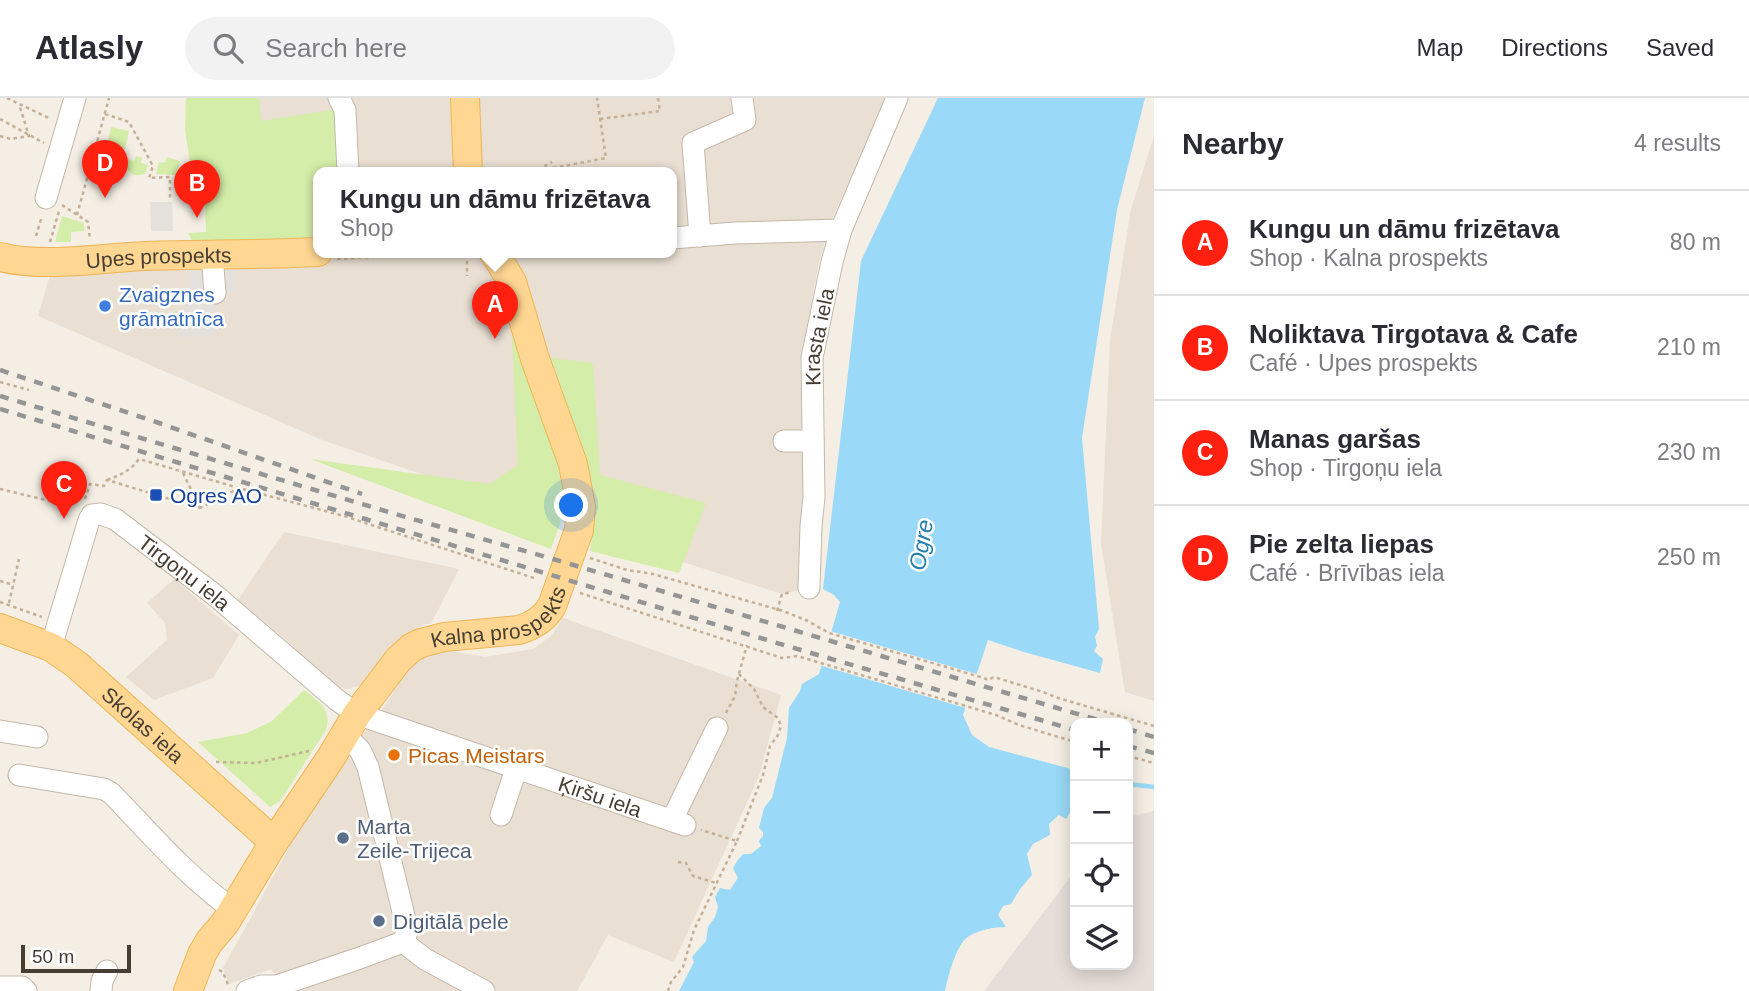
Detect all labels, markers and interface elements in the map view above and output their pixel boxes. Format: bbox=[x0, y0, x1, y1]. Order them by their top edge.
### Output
search box bbox=[185, 17, 675, 80]
text: Atlasly bbox=[35, 29, 143, 66]
icon: search bbox=[209, 29, 247, 67]
text: Search here bbox=[265, 33, 407, 63]
text: Map bbox=[1417, 34, 1463, 61]
text: Directions bbox=[1501, 34, 1608, 61]
text: Saved bbox=[1646, 34, 1714, 61]
text: Nearby bbox=[1182, 127, 1284, 160]
text: 4 results bbox=[1634, 130, 1721, 156]
pin: D bbox=[82, 140, 128, 198]
pin: B bbox=[174, 160, 220, 218]
popup bbox=[313, 167, 677, 258]
text: Kungu un dāmu frizētava bbox=[340, 184, 650, 214]
text: Kungu un dāmu frizētava bbox=[1249, 214, 1560, 244]
text: Shop bbox=[340, 215, 393, 241]
text: A bbox=[1197, 229, 1213, 255]
text: 80 m bbox=[1670, 229, 1721, 255]
street label: Upes prospekts bbox=[85, 243, 232, 272]
text: Shop · Kalna prospekts bbox=[1249, 245, 1488, 271]
pin: A bbox=[472, 281, 518, 339]
place label: Zvaigznes grāmatnīca bbox=[119, 283, 224, 330]
street label: Krasta iela bbox=[800, 285, 838, 386]
marker: Zvaigznes grāmatnīca bbox=[97, 298, 113, 314]
text: Noliktava Tirgotava & Cafe bbox=[1249, 319, 1578, 349]
text: B bbox=[1197, 334, 1213, 360]
text: 210 m bbox=[1657, 334, 1721, 360]
text: Café · Upes prospekts bbox=[1249, 350, 1478, 376]
text: Manas garšas bbox=[1249, 424, 1421, 454]
text: C bbox=[1197, 439, 1213, 465]
text: 230 m bbox=[1657, 439, 1721, 465]
text: Shop · Tirgoņu iela bbox=[1249, 455, 1442, 481]
pin: C bbox=[41, 461, 87, 519]
place label: Ogres AO bbox=[170, 484, 262, 507]
marker: Ogres AO bbox=[148, 487, 164, 503]
your location bbox=[554, 488, 588, 522]
water label: Ogre bbox=[904, 518, 938, 572]
text: Pie zelta liepas bbox=[1249, 529, 1434, 559]
street label: Tirgoņu iela bbox=[134, 530, 235, 615]
text: D bbox=[1197, 544, 1213, 570]
text: 250 m bbox=[1657, 544, 1721, 570]
text: Café · Brīvības iela bbox=[1249, 560, 1445, 586]
street label: Kalna prospekts bbox=[428, 583, 570, 651]
street label: Skolas iela bbox=[98, 682, 189, 767]
map controls bbox=[1070, 718, 1133, 970]
button: + bbox=[1070, 718, 1133, 781]
place label: Picas Meistars bbox=[408, 744, 545, 767]
marker: Picas Meistars bbox=[386, 747, 402, 763]
street label: Ķiršu iela bbox=[556, 772, 645, 821]
button: − bbox=[1070, 781, 1133, 844]
place label: Marta Zeile-Trijeca bbox=[357, 815, 472, 862]
marker: Marta Zeile-Trijeca bbox=[335, 830, 351, 846]
button: locate bbox=[1070, 844, 1133, 907]
button: layers bbox=[1070, 907, 1133, 970]
place label: Digitālā pele bbox=[393, 910, 509, 933]
marker: Digitālā pele bbox=[371, 913, 387, 929]
scale bar bbox=[21, 942, 131, 974]
text: 50 m bbox=[32, 946, 74, 967]

